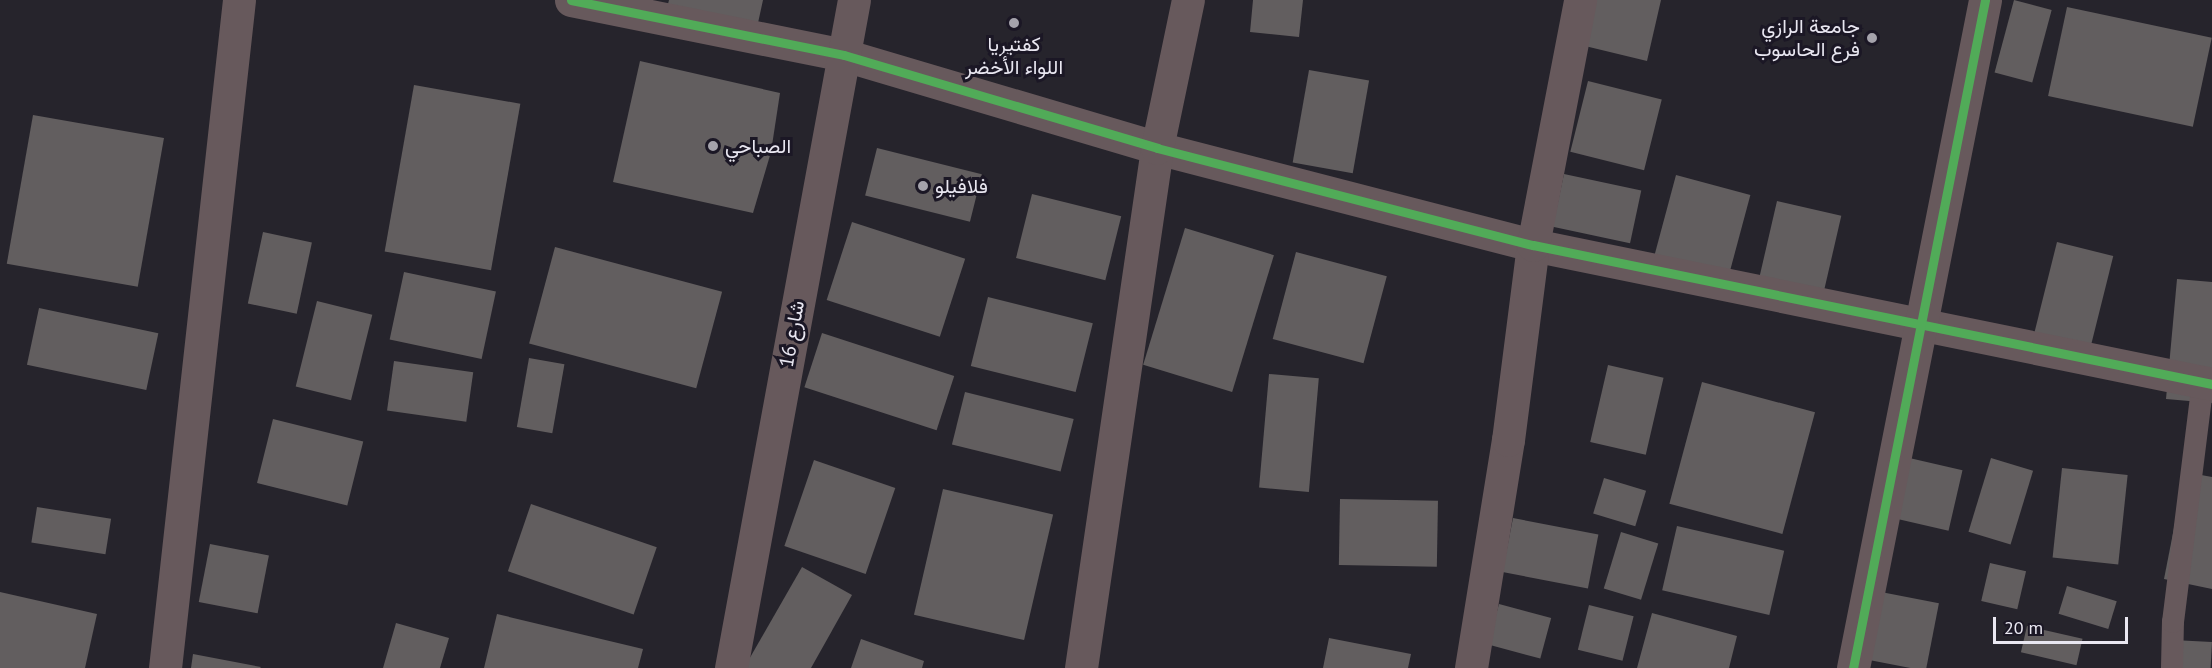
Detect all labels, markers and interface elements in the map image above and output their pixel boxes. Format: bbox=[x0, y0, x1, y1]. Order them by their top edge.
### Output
place label: جامعة الرازي فرع الحاسوب bbox=[1754, 14, 1860, 61]
marker: كفتيريا اللواء الأخضر bbox=[1007, 16, 1021, 30]
marker: جامعة الرازي فرع الحاسوب bbox=[1865, 31, 1879, 45]
place label: كفتيريا اللواء الأخضر bbox=[965, 33, 1063, 80]
place label: الصباحي bbox=[725, 134, 791, 158]
marker: الصباحي bbox=[706, 139, 720, 153]
place label: فلافيلو bbox=[935, 174, 988, 198]
marker: فلافيلو bbox=[916, 179, 930, 193]
street label: شارع 16 bbox=[774, 299, 810, 369]
scale bar bbox=[1996, 605, 2131, 643]
text: 20 m bbox=[2004, 616, 2043, 639]

